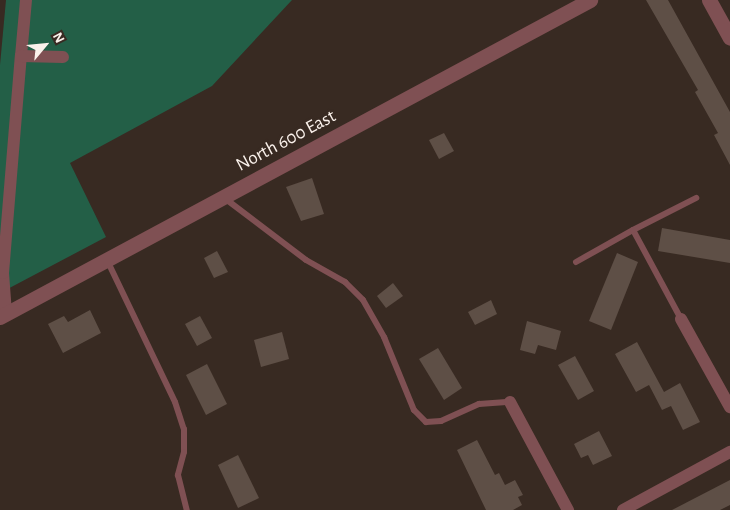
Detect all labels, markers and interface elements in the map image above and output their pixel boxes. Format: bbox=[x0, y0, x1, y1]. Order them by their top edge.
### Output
north arrow bbox=[20, 20, 70, 70]
text: N bbox=[50, 30, 67, 46]
street label: North 600 East bbox=[232, 105, 340, 177]

